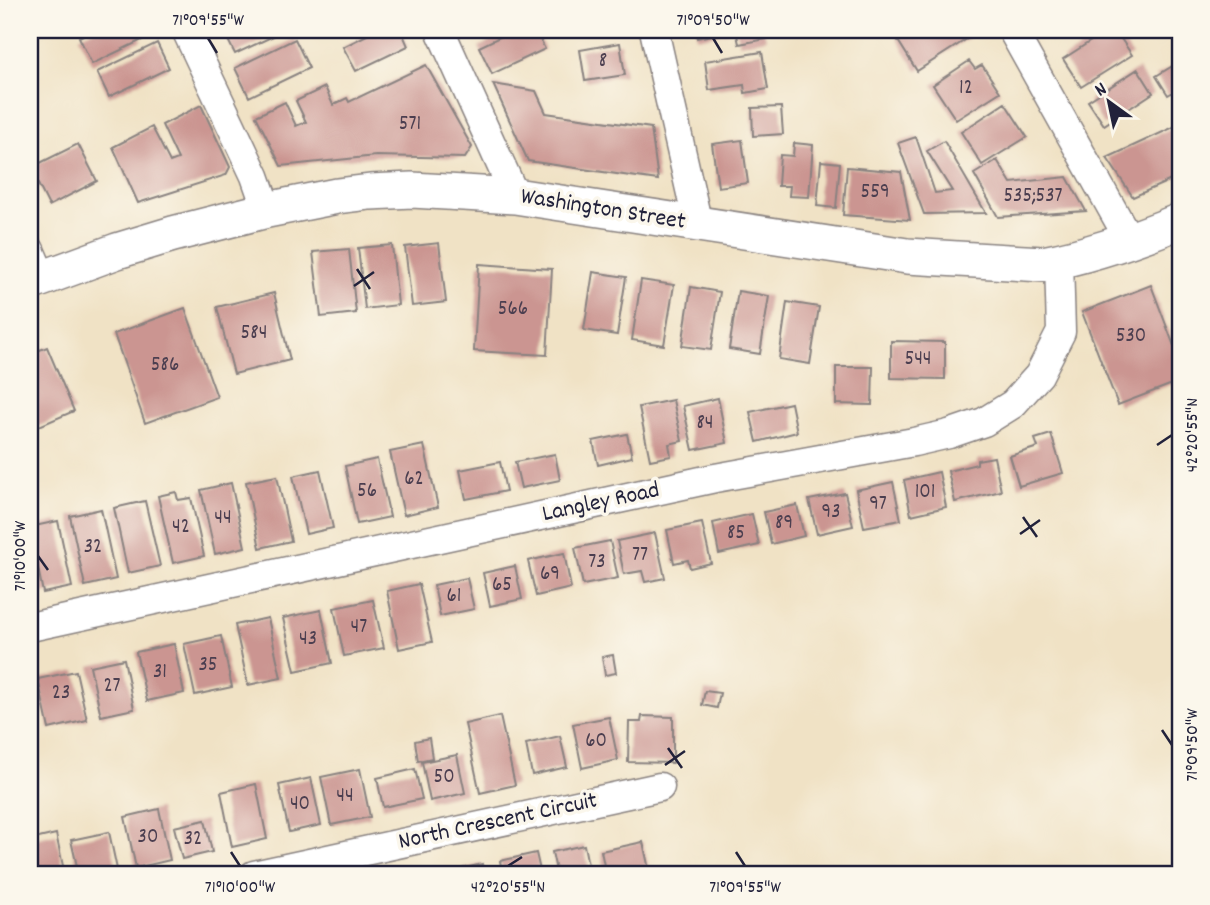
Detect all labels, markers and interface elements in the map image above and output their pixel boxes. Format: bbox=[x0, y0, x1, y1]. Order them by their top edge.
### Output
text: 71°09'55"W bbox=[172, 9, 244, 34]
text: 71°09'50"W bbox=[676, 9, 750, 34]
house number: 8 bbox=[599, 47, 607, 77]
north arrow bbox=[1074, 66, 1144, 136]
house number: 12 bbox=[959, 74, 973, 104]
text: N bbox=[1090, 77, 1113, 105]
house number: 571 bbox=[399, 110, 421, 140]
house number: 559 bbox=[860, 178, 890, 208]
street label: Washington Street bbox=[518, 180, 688, 240]
house number: 535;537 bbox=[1003, 182, 1063, 212]
house number: 566 bbox=[498, 295, 528, 325]
house number: 584 bbox=[241, 319, 267, 349]
house number: 530 bbox=[1116, 322, 1146, 352]
house number: 544 bbox=[904, 345, 932, 375]
house number: 586 bbox=[151, 351, 179, 381]
text: 42°20'55"N bbox=[1181, 398, 1206, 472]
house number: 84 bbox=[696, 409, 714, 439]
house number: 62 bbox=[404, 465, 424, 495]
street label: Langley Road bbox=[539, 474, 663, 532]
house number: 56 bbox=[357, 477, 377, 507]
house number: 101 bbox=[915, 478, 935, 508]
house number: 97 bbox=[869, 490, 887, 520]
house number: 93 bbox=[822, 498, 840, 528]
house number: 44 bbox=[214, 504, 232, 534]
house number: 89 bbox=[775, 509, 793, 539]
house number: 42 bbox=[172, 513, 190, 543]
house number: 85 bbox=[727, 519, 745, 549]
text: 71°10'00"W bbox=[9, 520, 34, 591]
house number: 32 bbox=[84, 533, 102, 563]
house number: 77 bbox=[632, 541, 648, 571]
house number: 73 bbox=[588, 548, 606, 578]
house number: 69 bbox=[540, 560, 560, 590]
house number: 65 bbox=[492, 571, 512, 601]
house number: 61 bbox=[447, 582, 461, 612]
house number: 47 bbox=[351, 613, 367, 643]
house number: 43 bbox=[299, 625, 317, 655]
house number: 35 bbox=[198, 651, 218, 681]
house number: 31 bbox=[153, 658, 167, 688]
house number: 27 bbox=[103, 672, 121, 702]
house number: 23 bbox=[52, 679, 70, 709]
text: 71°09'50"W bbox=[1181, 708, 1206, 782]
house number: 60 bbox=[585, 727, 607, 757]
house number: 50 bbox=[433, 763, 455, 793]
house number: 44 bbox=[336, 782, 354, 812]
street label: North Crescent Circuit bbox=[396, 784, 601, 860]
house number: 40 bbox=[290, 790, 310, 820]
house number: 30 bbox=[138, 823, 158, 853]
house number: 32 bbox=[184, 825, 202, 855]
text: 71°10'00"W bbox=[205, 876, 276, 901]
text: 42°20'55"N bbox=[471, 876, 545, 901]
text: 71°09'55"W bbox=[709, 876, 781, 901]

